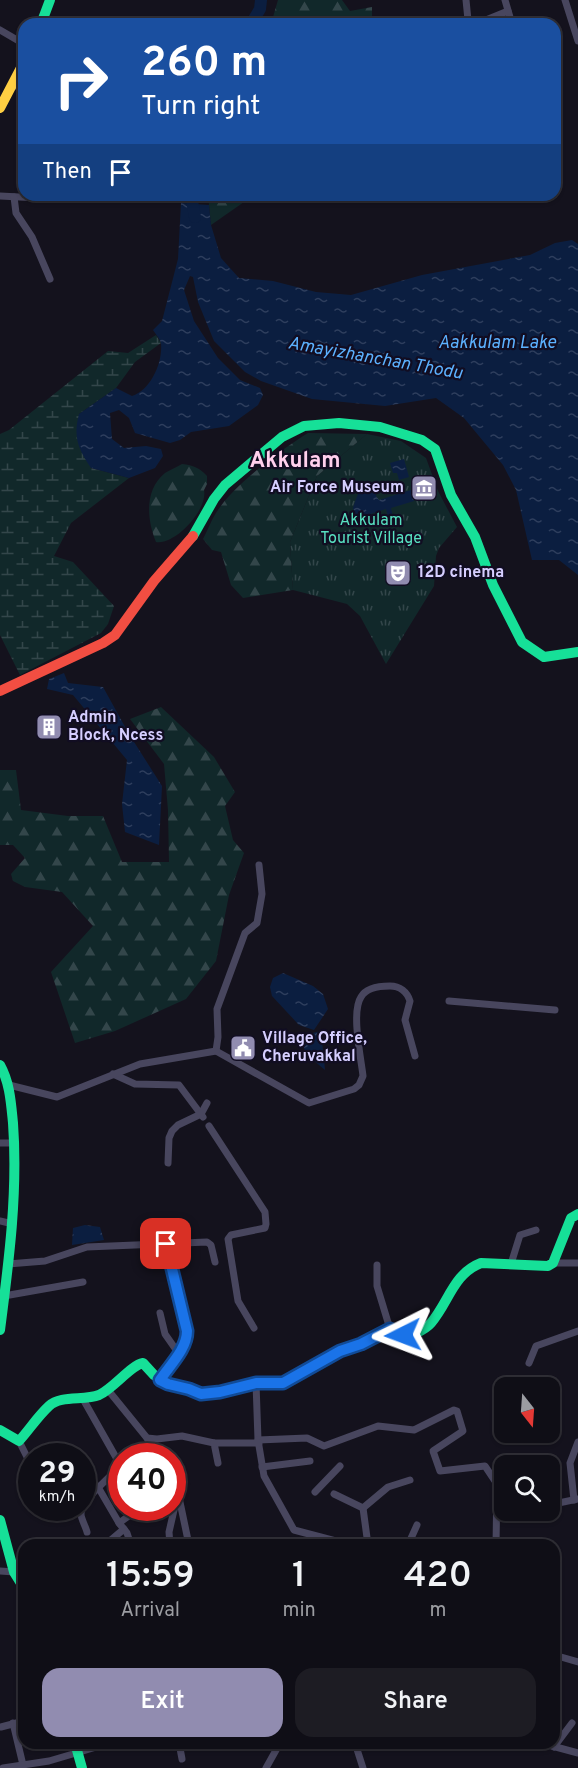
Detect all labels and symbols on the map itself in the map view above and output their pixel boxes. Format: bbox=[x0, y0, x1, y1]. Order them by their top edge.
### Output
water label: Amayizhanchan Thodu bbox=[286, 332, 464, 386]
water label: Aakkulam Lake bbox=[438, 332, 557, 355]
district label: Akkulam bbox=[249, 448, 341, 475]
museum icon: Air Force Museum bbox=[409, 473, 439, 503]
place label: Air Force Museum bbox=[270, 478, 404, 498]
park label: Akkulam Tourist Village bbox=[320, 511, 422, 549]
theatre icon: 12D cinema bbox=[383, 558, 413, 588]
place label: 12D cinema bbox=[418, 563, 504, 583]
place label: Admin Block, Ncess bbox=[68, 708, 163, 746]
building icon: Admin Block, Ncess bbox=[34, 712, 64, 742]
place label: Village Office, Cheruvakkal bbox=[262, 1029, 367, 1067]
public building icon: Village Office, Cheruvakkal bbox=[228, 1033, 258, 1063]
pin bbox=[140, 1218, 191, 1269]
position arrow bbox=[371, 1303, 435, 1367]
north arrow bbox=[494, 1377, 560, 1443]
speed limit sign: 40 bbox=[108, 1443, 186, 1521]

